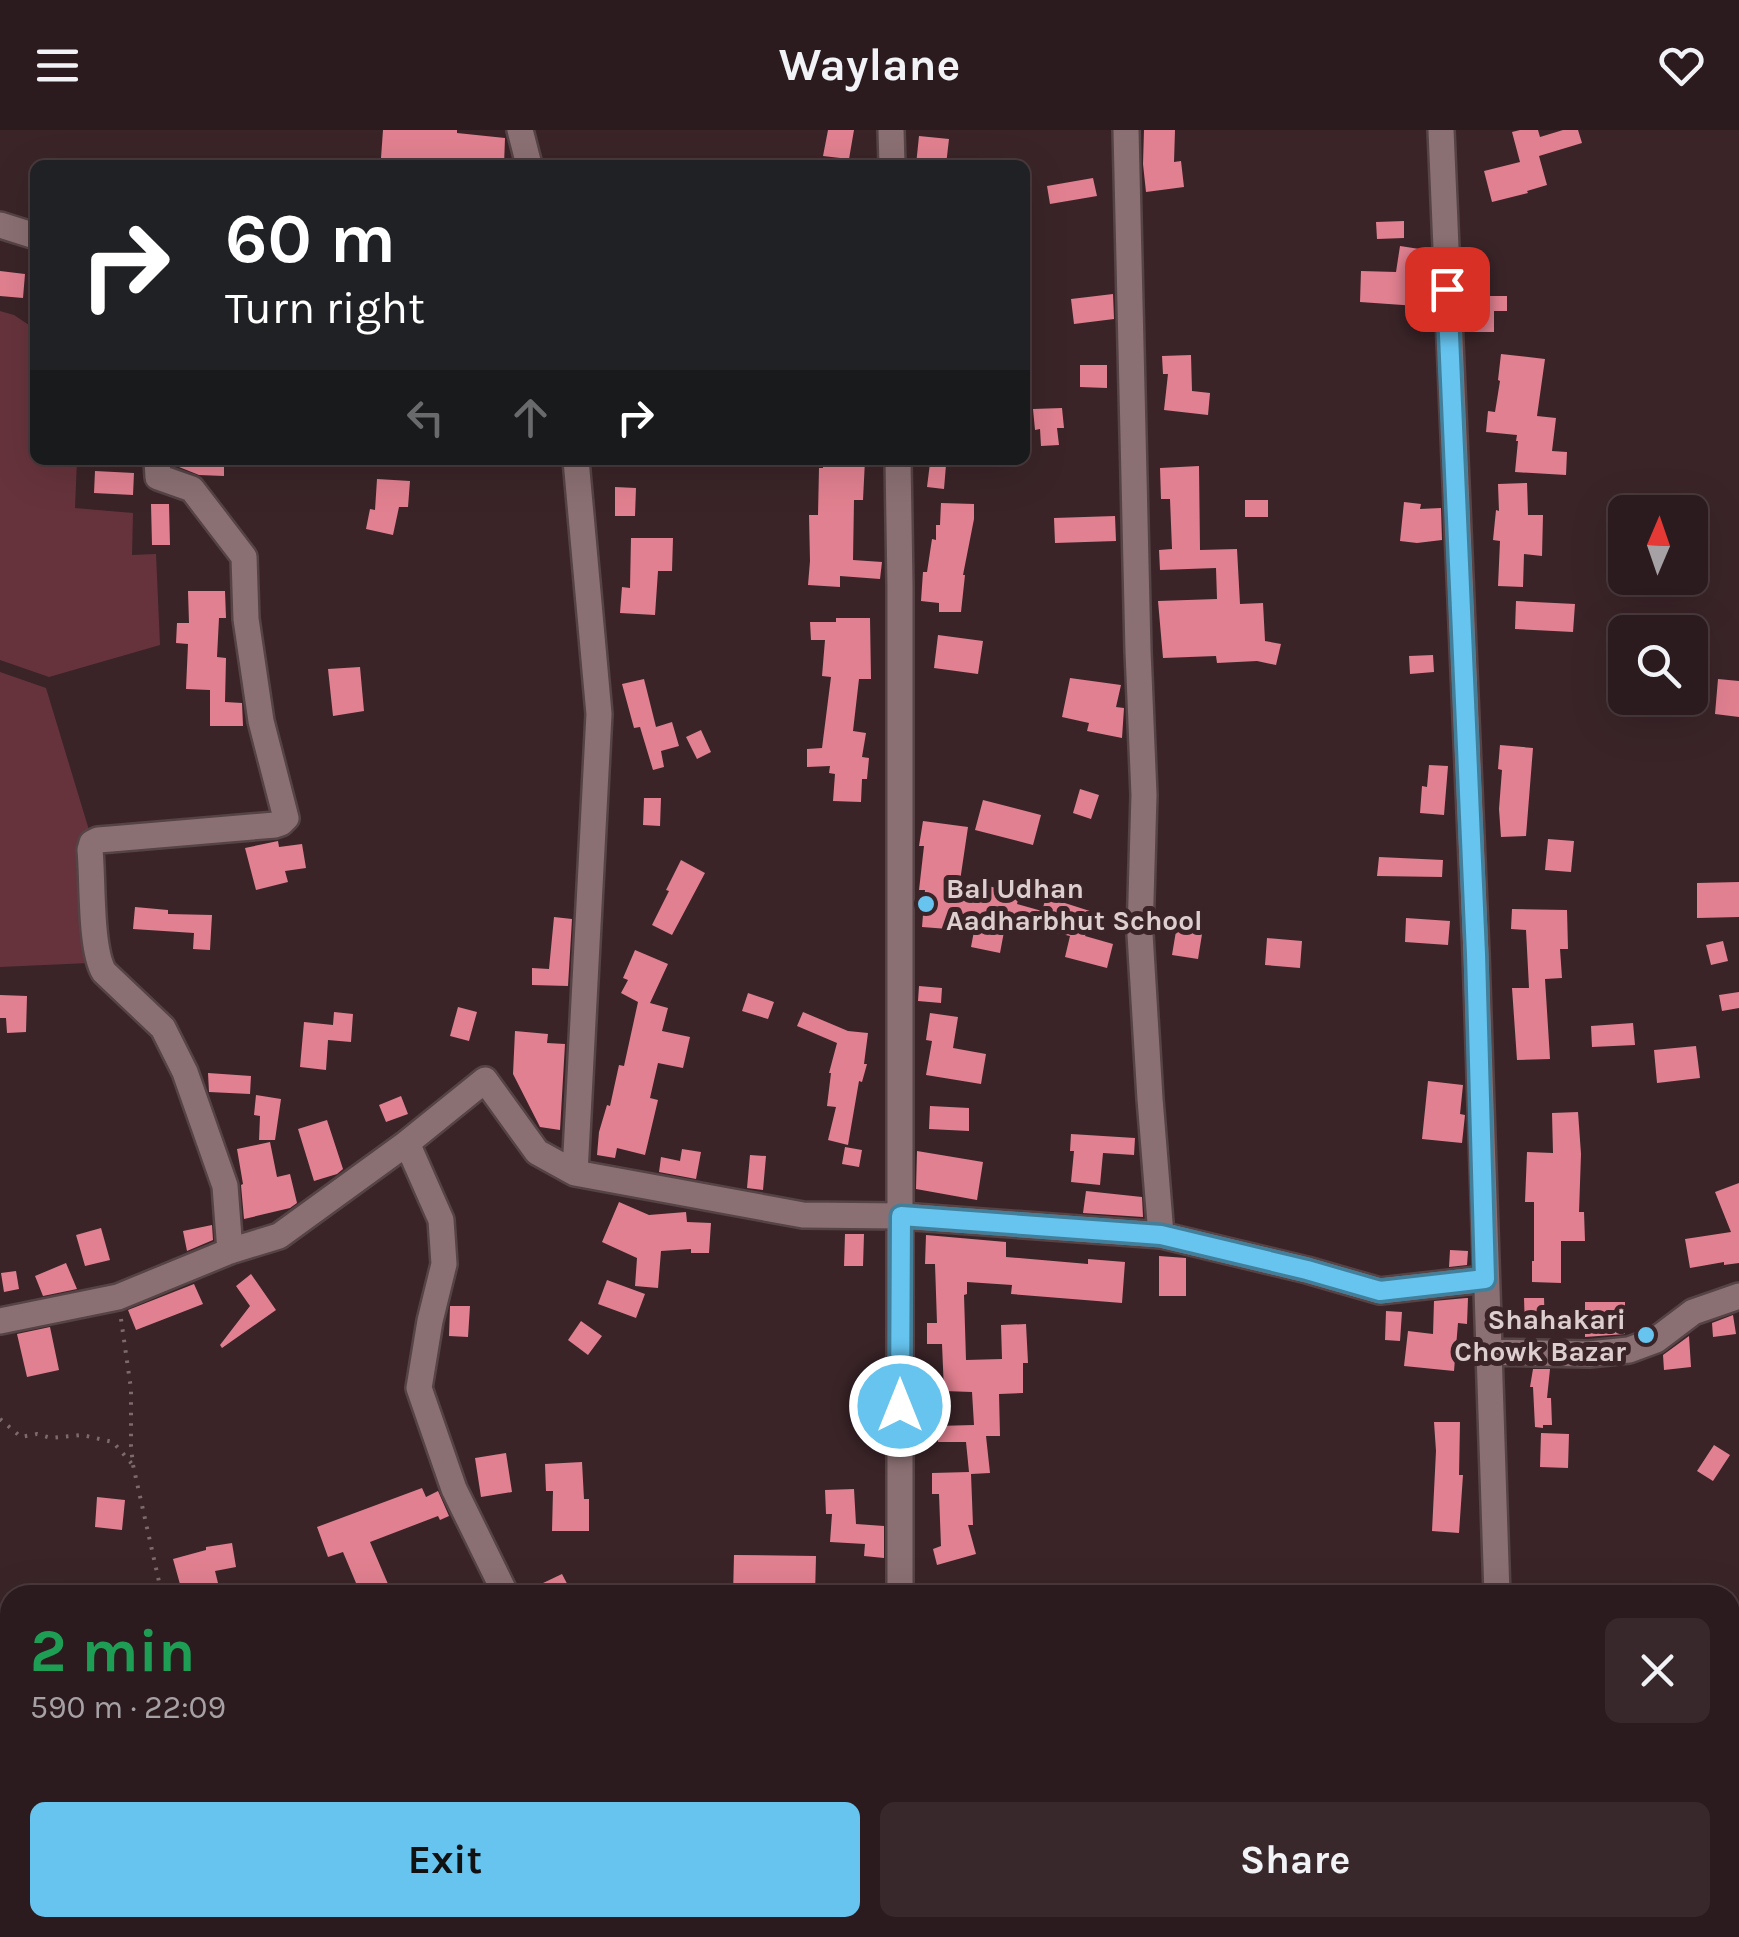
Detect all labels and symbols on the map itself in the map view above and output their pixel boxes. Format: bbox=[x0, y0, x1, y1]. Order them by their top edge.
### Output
pin bbox=[1405, 247, 1490, 332]
north arrow bbox=[1608, 495, 1708, 595]
place label: Bal Udhan Aadharbhut School bbox=[946, 872, 1203, 937]
marker: Bal Udhan Aadharbhut School bbox=[915, 893, 937, 915]
place label: Shahakari Chowk Bazar bbox=[1454, 1303, 1626, 1368]
marker: Shahakari Chowk Bazar bbox=[1635, 1324, 1657, 1346]
position arrow bbox=[848, 1354, 952, 1458]

